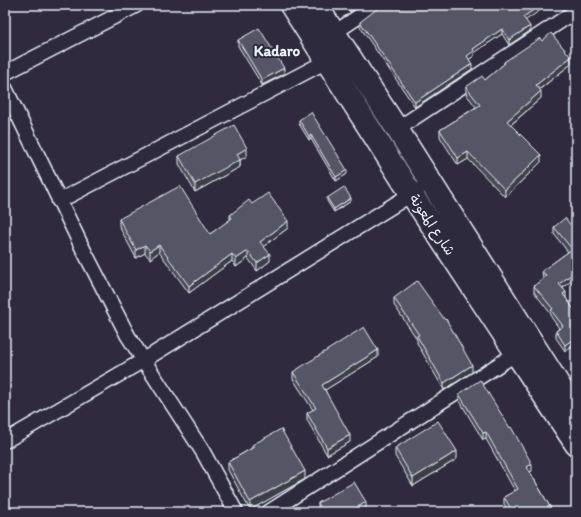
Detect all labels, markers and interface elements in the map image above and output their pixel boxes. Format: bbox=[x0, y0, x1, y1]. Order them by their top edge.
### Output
district label: Kadaro bbox=[254, 42, 301, 60]
street label: شارع المعونة bbox=[405, 191, 459, 259]

